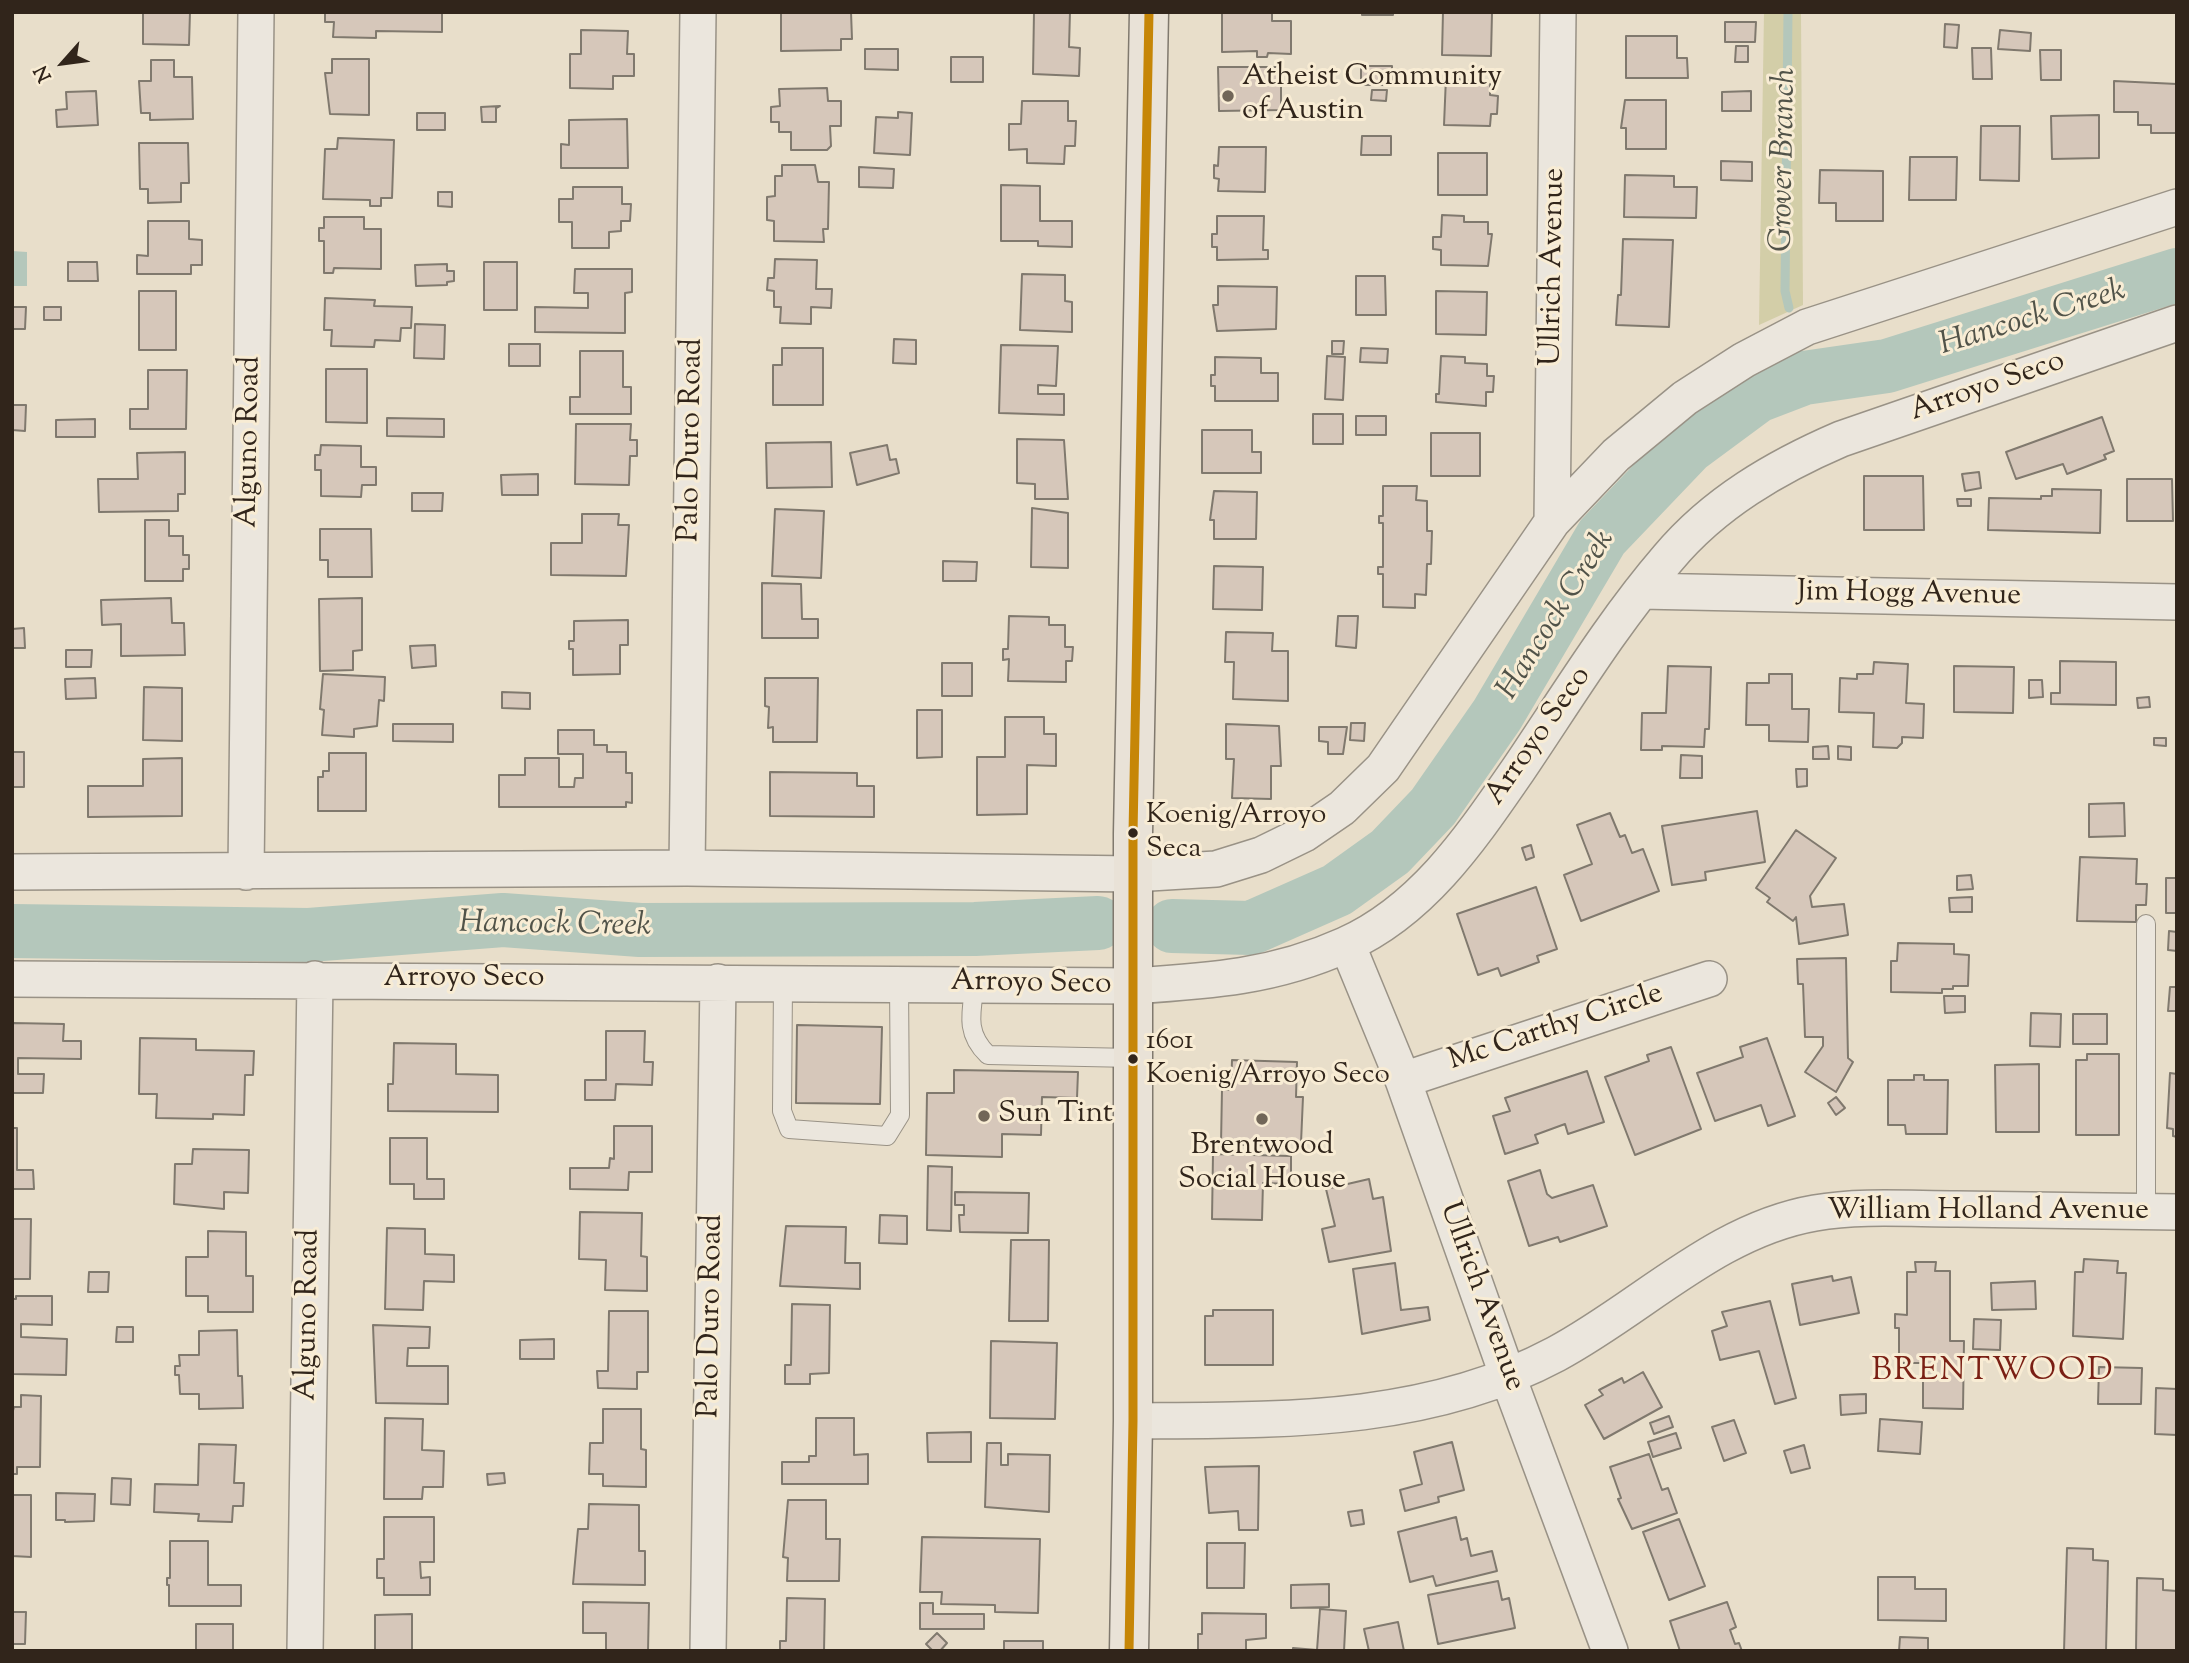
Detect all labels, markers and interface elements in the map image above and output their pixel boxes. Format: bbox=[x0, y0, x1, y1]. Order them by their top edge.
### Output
north arrow bbox=[28, 28, 98, 98]
text: N bbox=[29, 60, 60, 86]
place label: Atheist Community of Austin bbox=[1242, 61, 1502, 132]
water label: Grover Branch bbox=[1765, 68, 1807, 252]
marker: Atheist Community of Austin bbox=[1220, 88, 1236, 104]
street label: Ullrich Avenue bbox=[1535, 168, 1575, 366]
water label: Hancock Creek bbox=[1935, 274, 2131, 366]
street label: Palo Duro Road bbox=[673, 338, 713, 542]
street label: Arroyo Seco bbox=[1906, 345, 2070, 431]
street label: Alguno Road bbox=[232, 356, 270, 528]
water label: Hancock Creek bbox=[1491, 524, 1625, 708]
street label: Jim Hogg Avenue bbox=[1797, 576, 2021, 616]
street label: Arroyo Seco bbox=[1479, 661, 1601, 813]
place label: Koenig/Arroyo Seca bbox=[1146, 800, 1326, 866]
marker: Koenig/Arroyo Seca bbox=[1126, 826, 1140, 840]
water label: Hancock Creek bbox=[459, 906, 651, 948]
street label: Arroyo Seco bbox=[384, 962, 544, 998]
street label: Arroyo Seco bbox=[950, 966, 1112, 1004]
street label: Mc Carthy Circle bbox=[1444, 977, 1668, 1081]
place label: 1601 Koenig/Arroyo Seco bbox=[1146, 1026, 1390, 1092]
marker: 1601 Koenig/Arroyo Seco bbox=[1126, 1052, 1140, 1066]
place label: Sun Tint bbox=[998, 1098, 1113, 1134]
marker: Sun Tint bbox=[976, 1108, 992, 1124]
marker: Brentwood Social House bbox=[1254, 1111, 1270, 1127]
place label: Brentwood Social House bbox=[1178, 1130, 1346, 1200]
street label: William Holland Avenue bbox=[1827, 1195, 2149, 1231]
street label: Ullrich Avenue bbox=[1429, 1198, 1531, 1396]
street label: Palo Duro Road bbox=[693, 1214, 733, 1418]
street label: Alguno Road bbox=[291, 1229, 329, 1401]
district label: BRENTWOOD bbox=[1873, 1355, 2113, 1393]

